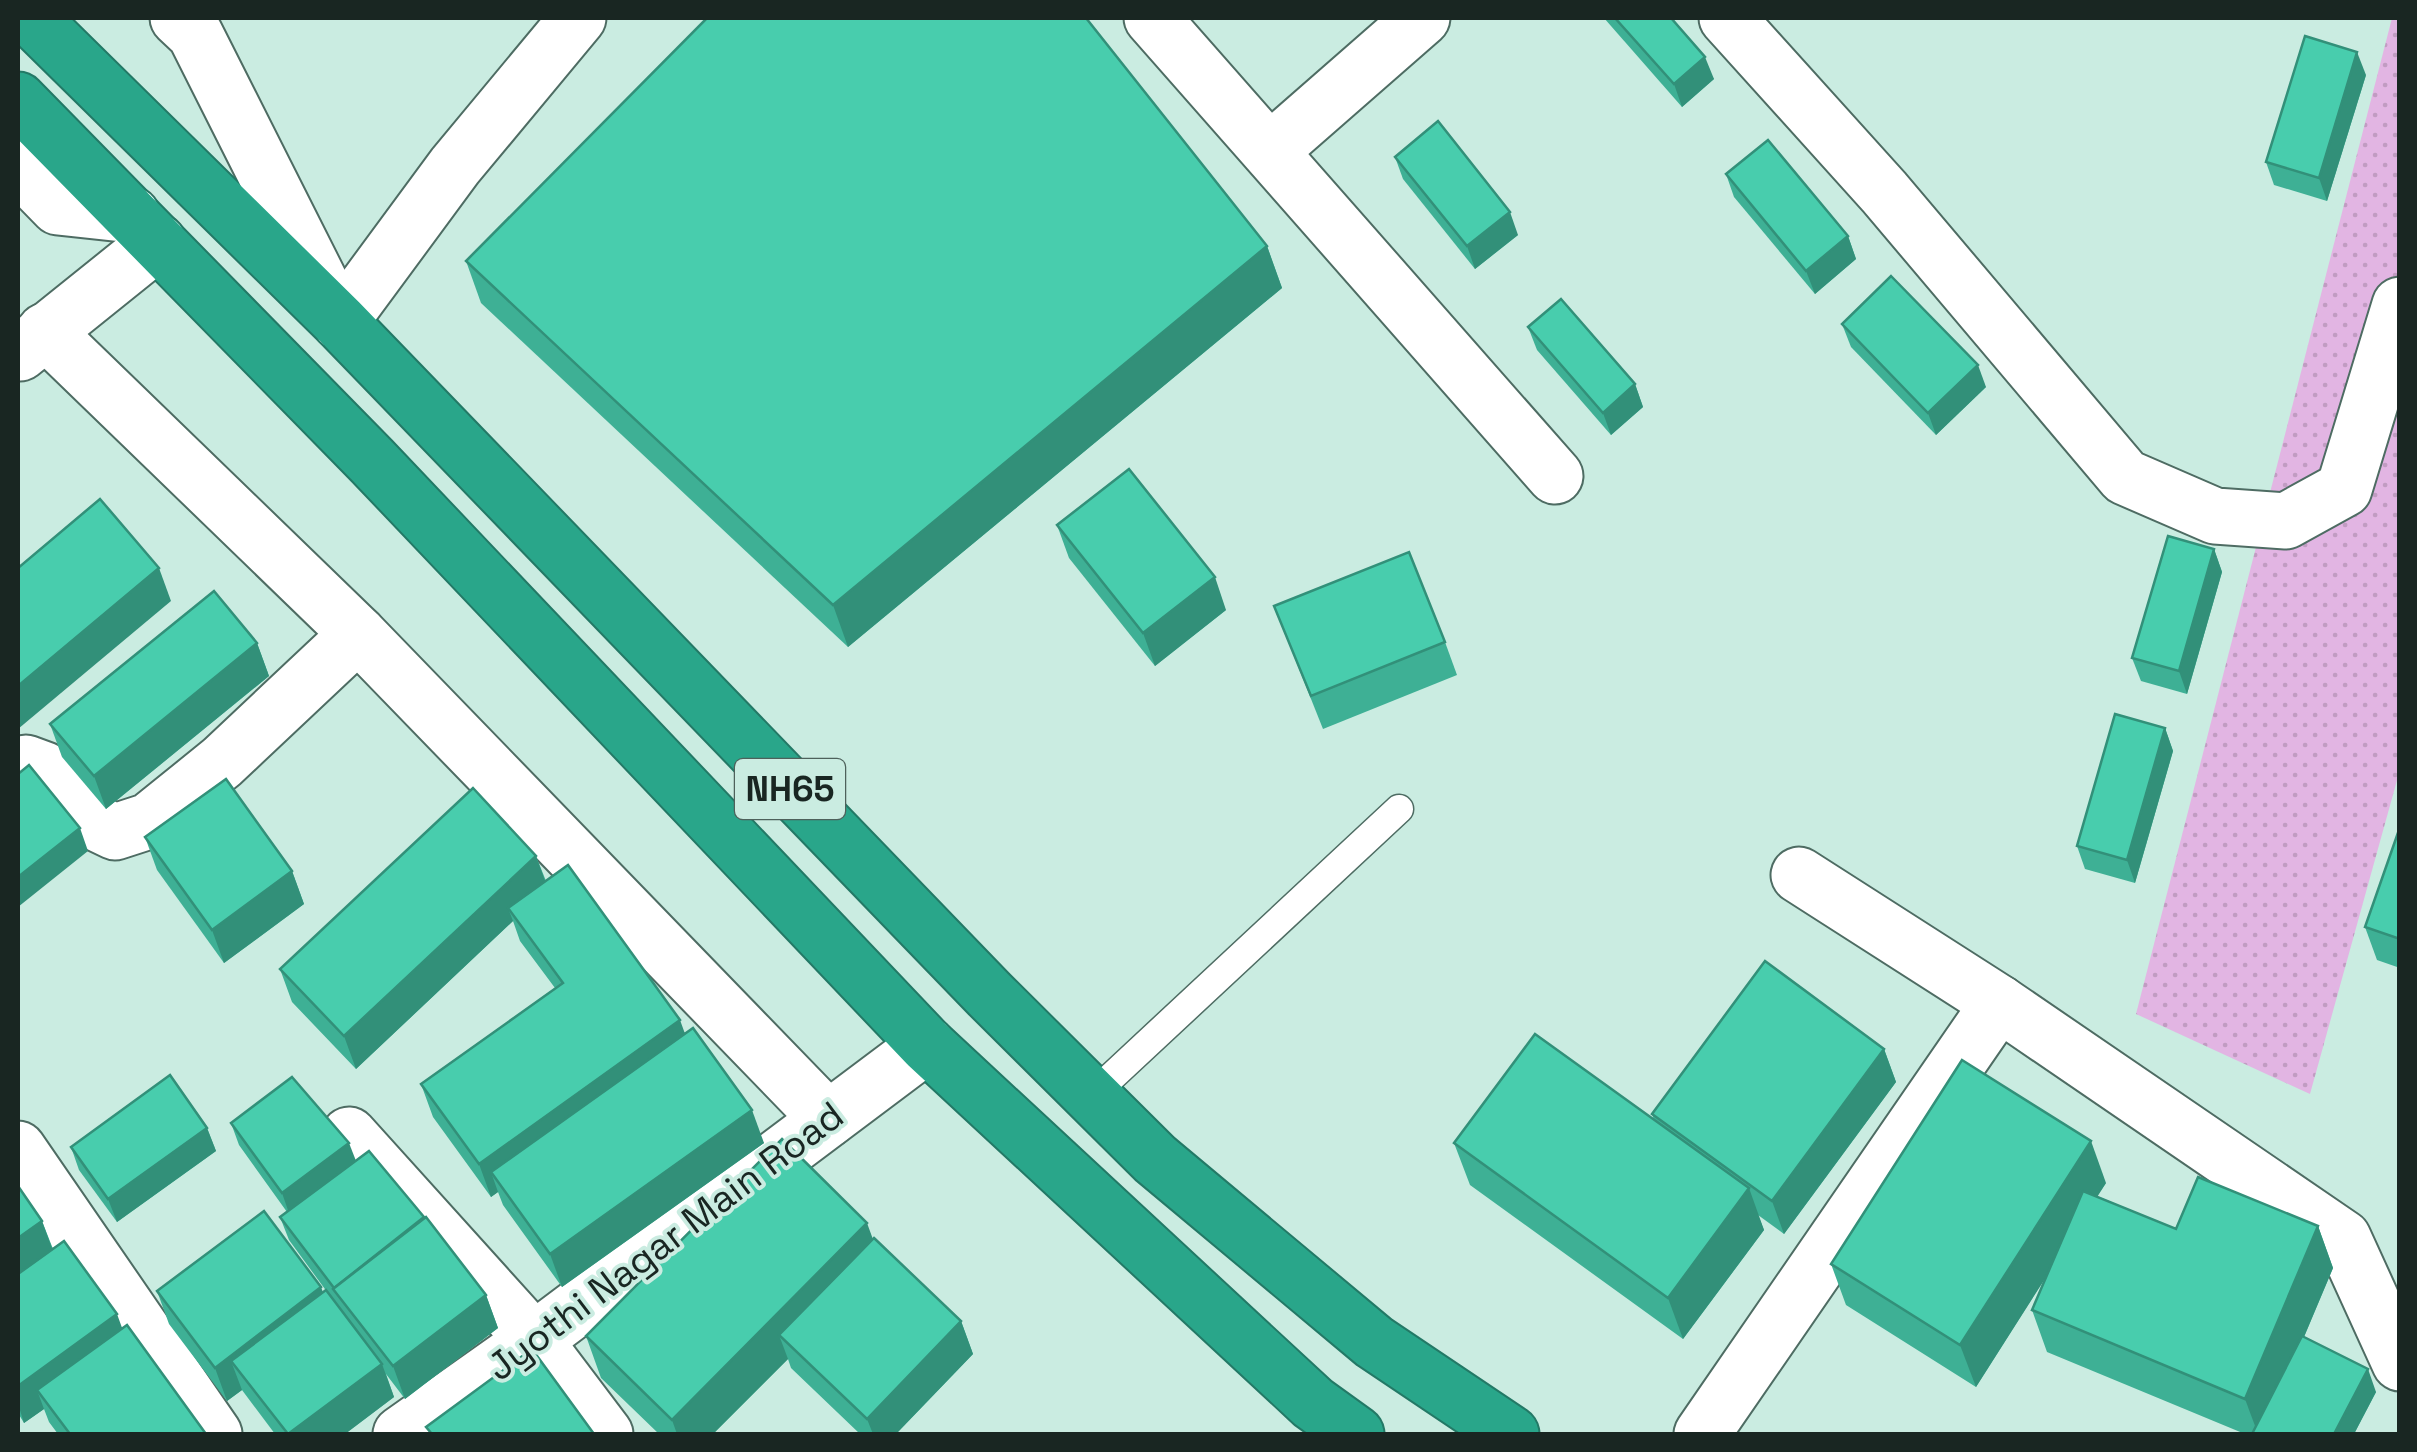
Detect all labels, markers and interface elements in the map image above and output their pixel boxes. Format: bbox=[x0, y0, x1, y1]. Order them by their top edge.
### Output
road number: NH65 bbox=[735, 759, 845, 819]
street label: Jyothi Nagar Main Road bbox=[477, 1091, 853, 1391]

